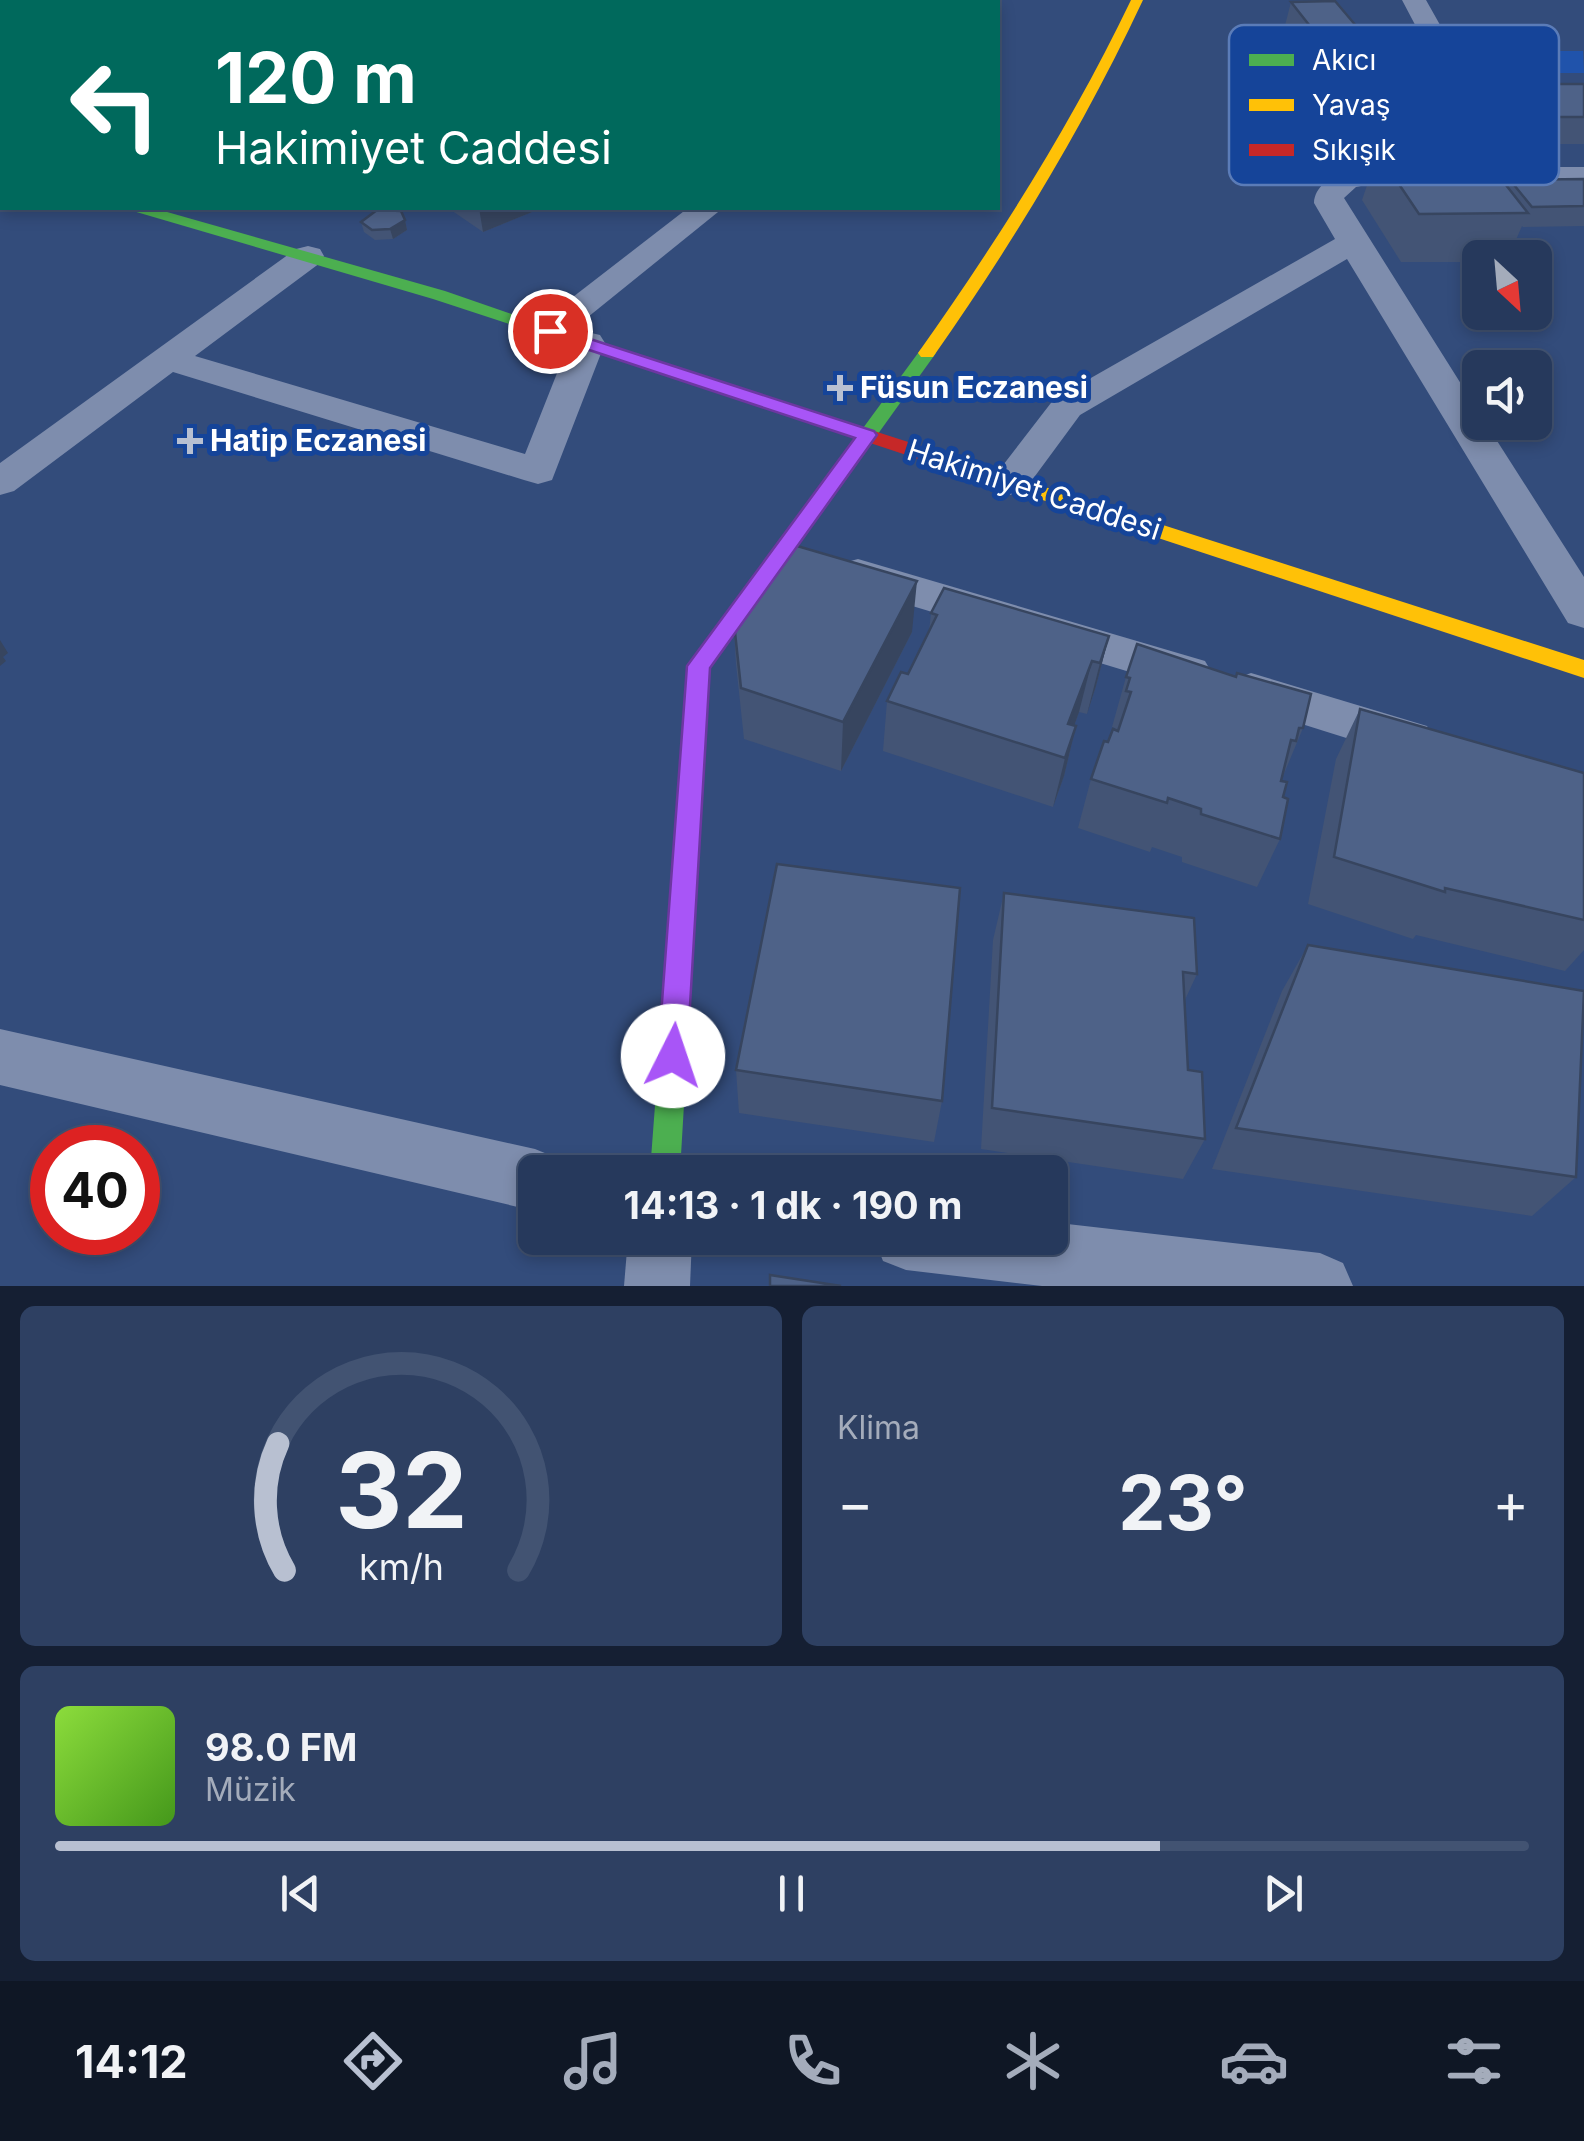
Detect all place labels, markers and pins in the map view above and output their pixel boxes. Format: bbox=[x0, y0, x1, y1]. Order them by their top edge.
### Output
pin bbox=[508, 289, 593, 374]
place label: Füsun Eczanesi bbox=[860, 369, 1088, 405]
marker: Füsun Eczanesi bbox=[829, 377, 851, 399]
place label: Hatip Eczanesi bbox=[210, 422, 426, 458]
marker: Hatip Eczanesi bbox=[179, 430, 201, 452]

